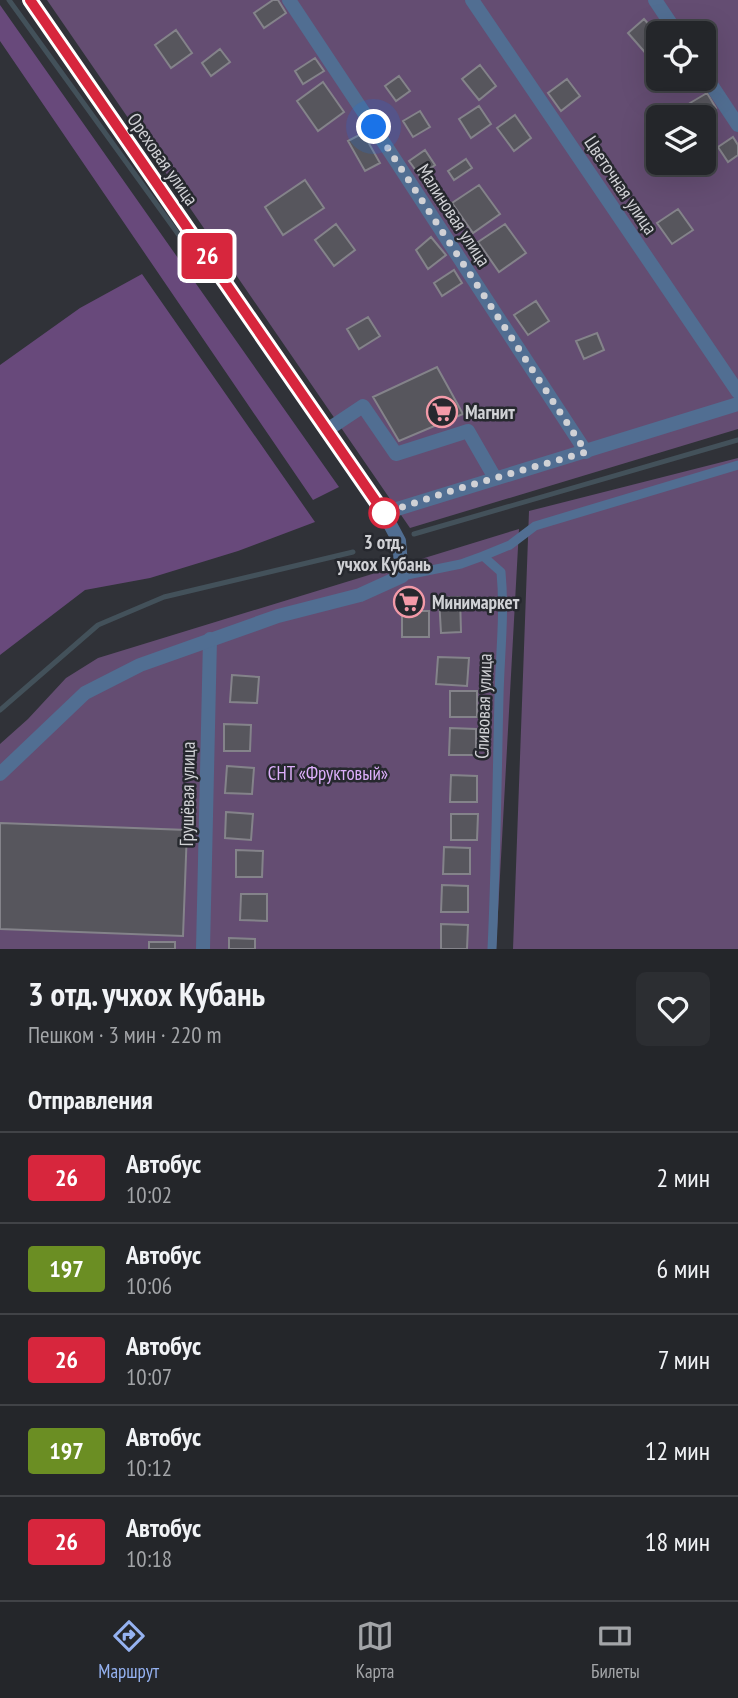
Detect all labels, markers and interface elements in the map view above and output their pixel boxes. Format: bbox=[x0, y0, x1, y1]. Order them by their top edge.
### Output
map controls bbox=[646, 21, 716, 175]
button: locate bbox=[646, 21, 716, 91]
button: layers bbox=[646, 105, 716, 175]
street label: Ореховая улица bbox=[122, 108, 204, 210]
your location bbox=[356, 109, 391, 144]
street label: Цветочная улица bbox=[579, 131, 663, 239]
street label: Малиновая улица bbox=[412, 159, 496, 271]
line badge: 26 bbox=[176, 233, 238, 279]
text: 26 bbox=[196, 240, 218, 271]
supermarket icon: Магнит bbox=[425, 395, 459, 429]
place label: Магнит bbox=[465, 400, 515, 424]
marker: 3 отд. учхох Кубань bbox=[369, 498, 399, 528]
place label: 3 отд. учхох Кубань bbox=[336, 530, 431, 576]
supermarket icon: Минимаркет bbox=[392, 585, 426, 619]
place label: Минимаркет bbox=[432, 590, 520, 614]
street label: Сливовая улица bbox=[469, 653, 497, 759]
street label: Грушёвая улица bbox=[174, 741, 200, 847]
park label: СНТ «Фруктовый» bbox=[268, 761, 388, 785]
text: 3 отд. учхох Кубань bbox=[28, 972, 265, 1015]
button: heart bbox=[636, 972, 710, 1046]
text: Пешком · 3 мин · 220 m bbox=[28, 1020, 221, 1049]
text: Отправления bbox=[28, 1083, 153, 1116]
text: Автобус bbox=[126, 1147, 201, 1180]
text: 2 мин bbox=[657, 1161, 710, 1194]
text: 26 bbox=[55, 1162, 78, 1193]
text: 10:02 bbox=[126, 1180, 172, 1209]
text: Автобус bbox=[126, 1238, 201, 1271]
text: 6 мин bbox=[657, 1252, 710, 1285]
text: 197 bbox=[49, 1253, 84, 1284]
text: 10:06 bbox=[126, 1271, 172, 1300]
text: Автобус bbox=[126, 1329, 201, 1362]
text: 7 мин bbox=[658, 1343, 710, 1376]
text: 26 bbox=[55, 1344, 78, 1375]
text: 10:07 bbox=[126, 1362, 172, 1391]
text: Автобус bbox=[126, 1420, 201, 1453]
text: 12 мин bbox=[645, 1434, 710, 1467]
text: 197 bbox=[49, 1435, 84, 1466]
text: 10:12 bbox=[126, 1453, 172, 1482]
text: Автобус bbox=[126, 1511, 201, 1544]
text: 18 мин bbox=[645, 1525, 710, 1558]
text: 26 bbox=[55, 1526, 78, 1557]
text: 10:18 bbox=[126, 1544, 172, 1573]
tab: Маршрут bbox=[98, 1617, 159, 1683]
tab: Карта bbox=[356, 1617, 394, 1683]
tab: Билеты bbox=[591, 1617, 640, 1683]

